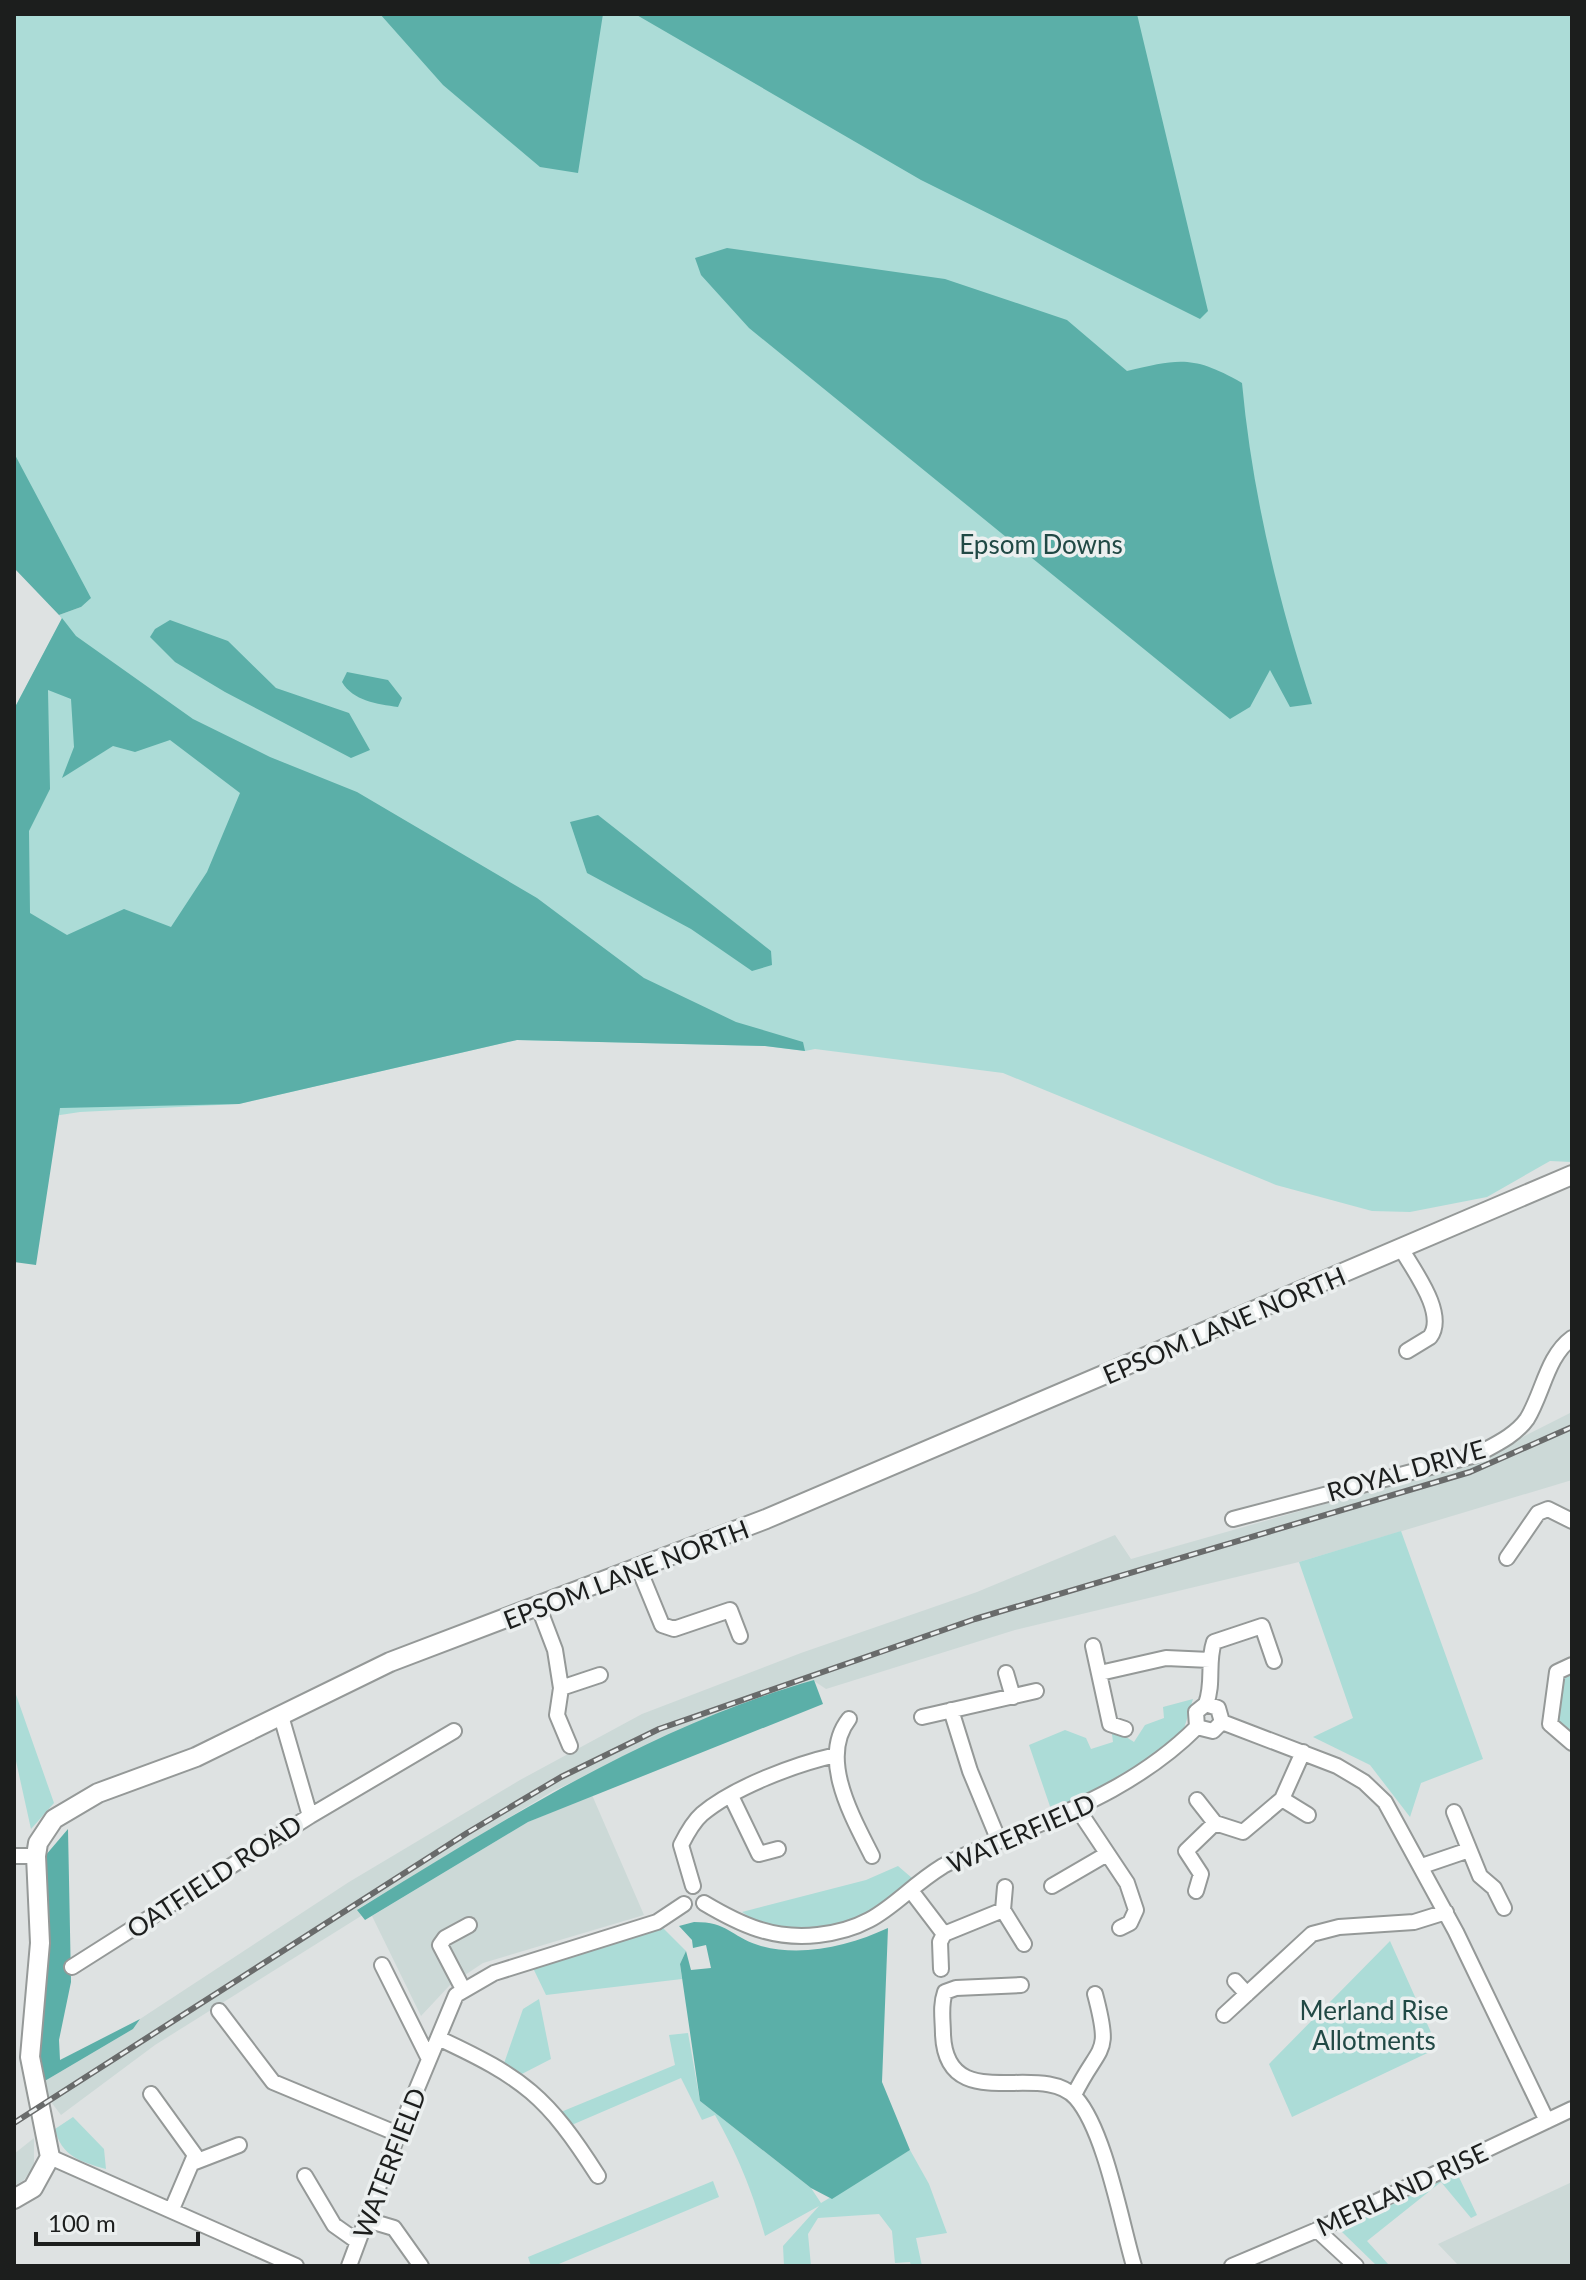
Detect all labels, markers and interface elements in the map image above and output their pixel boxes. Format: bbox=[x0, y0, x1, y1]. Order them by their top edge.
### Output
park label: Epsom Downs bbox=[959, 528, 1123, 560]
street label: EPSOM LANE NORTH bbox=[1098, 1259, 1350, 1391]
street label: ROYAL DRIVE bbox=[1323, 1432, 1489, 1508]
street label: EPSOM LANE NORTH bbox=[499, 1512, 753, 1636]
street label: WATERFIELD bbox=[942, 1786, 1100, 1880]
street label: OATFIELD ROAD bbox=[121, 1808, 307, 1944]
park label: Merland Rise Allotments bbox=[1299, 1994, 1449, 2056]
street label: WATERFIELD bbox=[346, 2083, 432, 2243]
street label: MERLAND RISE bbox=[1311, 2135, 1493, 2243]
scale bar bbox=[36, 2196, 198, 2246]
text: 100 m bbox=[48, 2208, 116, 2237]

